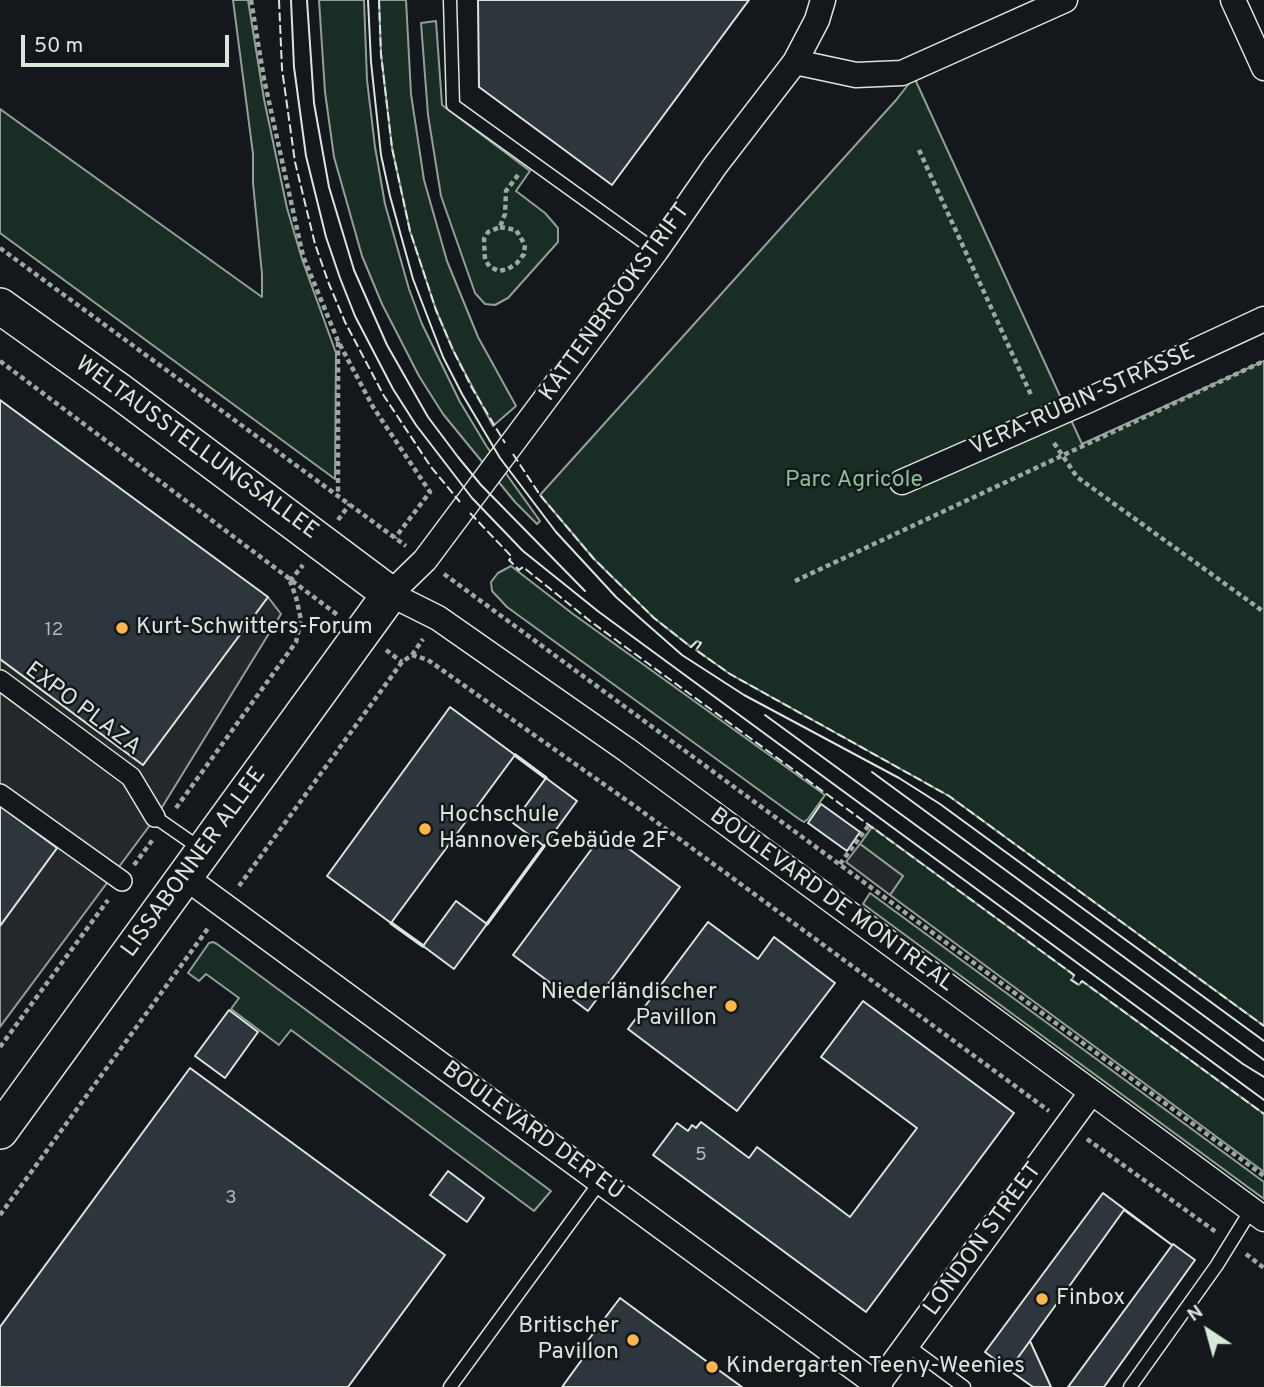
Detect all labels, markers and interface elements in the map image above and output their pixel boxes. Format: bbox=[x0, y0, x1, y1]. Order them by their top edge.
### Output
scale bar bbox=[24, 21, 233, 65]
text: 50 m bbox=[34, 33, 83, 60]
street label: KATTENBROOKSTRIFT bbox=[535, 199, 697, 407]
street label: VERA-RUBIN-STRASSE bbox=[966, 339, 1200, 463]
street label: WELTAUSSTELLUNGSALLEE bbox=[69, 352, 323, 546]
park label: Parc Agricole bbox=[785, 467, 923, 495]
place label: Kurt-Schwitters-Forum bbox=[136, 614, 373, 642]
house number: 12 bbox=[45, 620, 63, 642]
marker: Kurt-Schwitters-Forum bbox=[114, 620, 130, 636]
street label: EXPO PLAZA bbox=[19, 657, 145, 763]
street label: LISSABONNER ALLEE bbox=[117, 763, 273, 963]
place label: Hochschule Hannover Gebäude 2F bbox=[439, 802, 668, 856]
street label: BOULEVARD DE MONTREAL bbox=[704, 803, 958, 999]
marker: Hochschule Hannover Gebäude 2F bbox=[417, 821, 433, 837]
place label: Niederländischer Pavillon bbox=[541, 979, 717, 1033]
marker: Niederländischer Pavillon bbox=[723, 998, 739, 1014]
street label: BOULEVARD DER EU bbox=[436, 1057, 628, 1207]
house number: 5 bbox=[695, 1145, 707, 1167]
street label: LONDON STREET bbox=[919, 1158, 1049, 1322]
house number: 3 bbox=[225, 1188, 237, 1210]
place label: Finbox bbox=[1056, 1285, 1125, 1313]
marker: Finbox bbox=[1034, 1291, 1050, 1307]
north arrow bbox=[1173, 1296, 1243, 1366]
text: N bbox=[1183, 1300, 1208, 1328]
place label: Britischer Pavillon bbox=[518, 1313, 619, 1367]
marker: Britischer Pavillon bbox=[625, 1332, 641, 1348]
place label: Kindergarten Teeny-Weenies bbox=[726, 1353, 1025, 1381]
marker: Kindergarten Teeny-Weenies bbox=[704, 1359, 720, 1375]

